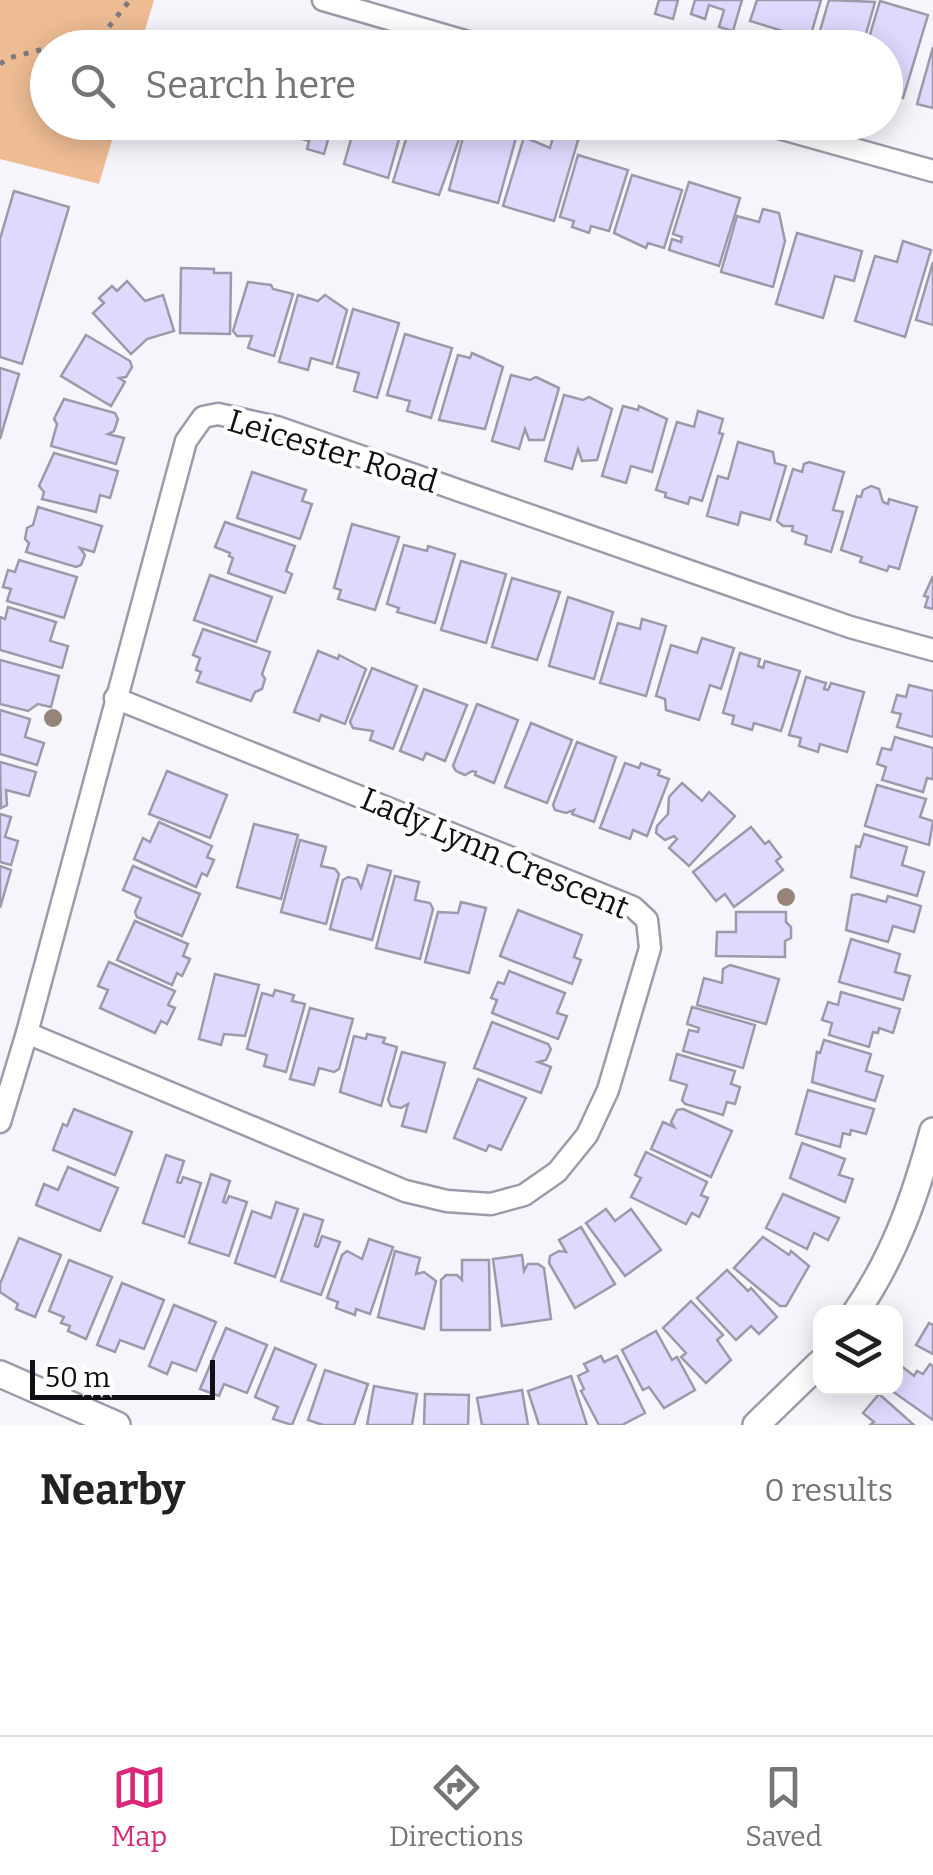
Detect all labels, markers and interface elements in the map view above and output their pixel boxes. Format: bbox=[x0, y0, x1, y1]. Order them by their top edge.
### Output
search box bbox=[30, 30, 903, 140]
icon: search bbox=[65, 58, 120, 113]
text: Search here bbox=[145, 62, 356, 108]
street label: Leicester Road bbox=[223, 401, 443, 501]
street label: Lady Lynn Crescent bbox=[355, 779, 635, 927]
map controls bbox=[813, 1305, 903, 1395]
button: layers bbox=[813, 1305, 903, 1395]
scale bar bbox=[30, 1355, 215, 1400]
text: 50 m bbox=[45, 1361, 110, 1394]
text: Nearby bbox=[40, 1465, 185, 1515]
text: 0 results bbox=[764, 1471, 893, 1509]
tab: Map bbox=[111, 1760, 167, 1853]
tab: Directions bbox=[389, 1760, 524, 1853]
tab: Saved bbox=[745, 1760, 822, 1853]

